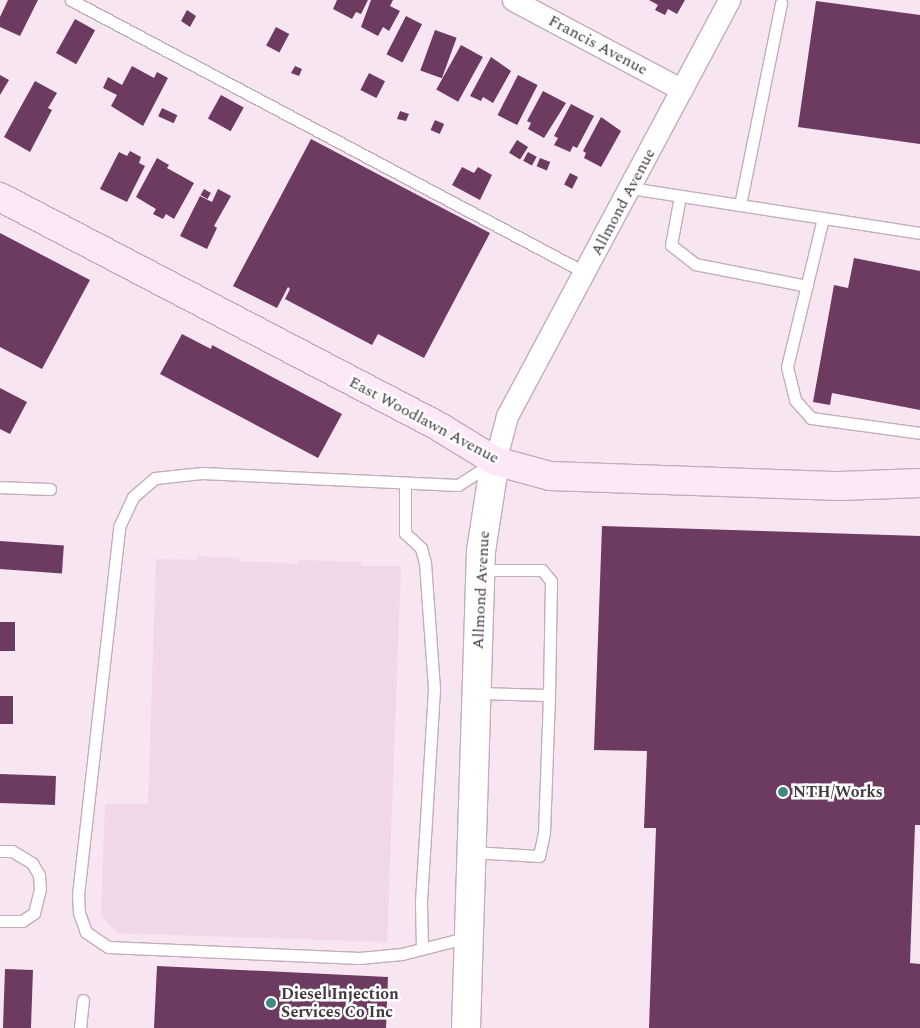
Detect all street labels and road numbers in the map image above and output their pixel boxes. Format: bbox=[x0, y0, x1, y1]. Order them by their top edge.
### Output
street label: Francis Avenue bbox=[545, 11, 651, 79]
street label: Allmond Avenue bbox=[587, 145, 659, 259]
street label: East Woodlawn Avenue bbox=[346, 372, 502, 468]
street label: Allmond Avenue bbox=[468, 530, 494, 650]

